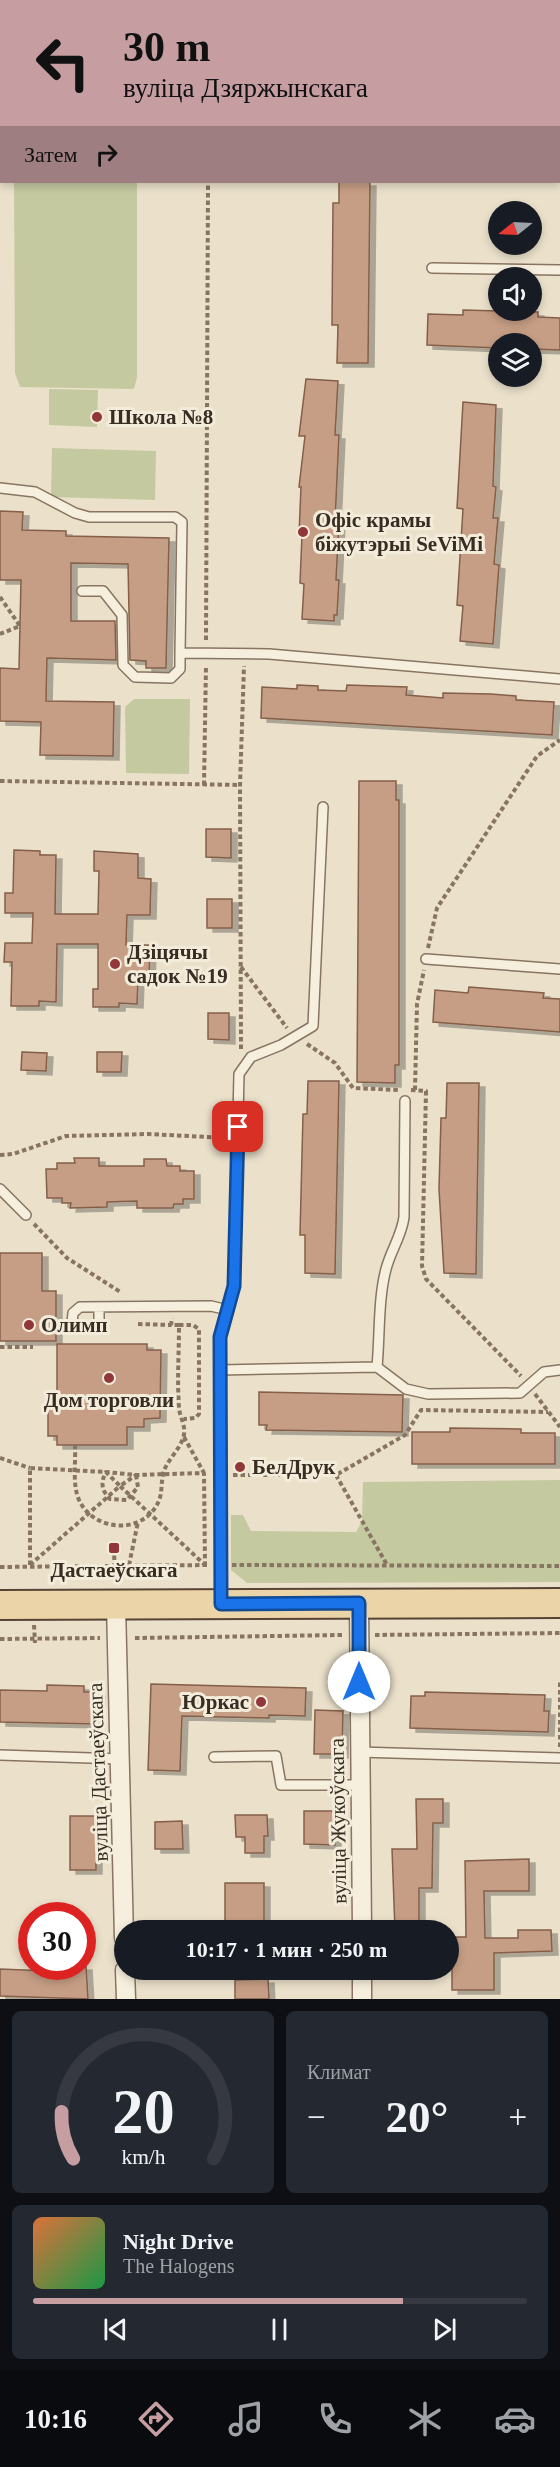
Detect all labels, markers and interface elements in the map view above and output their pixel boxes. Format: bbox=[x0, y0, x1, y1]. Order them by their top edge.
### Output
icon: left bbox=[24, 24, 102, 102]
text: 30 m bbox=[123, 24, 211, 70]
text: вуліца Дзяржынскага bbox=[123, 73, 368, 103]
icon: right bbox=[90, 138, 123, 171]
text: Затем bbox=[24, 142, 78, 167]
north arrow bbox=[488, 201, 542, 255]
map controls bbox=[488, 201, 542, 387]
button: sound bbox=[488, 267, 542, 321]
button: layers bbox=[488, 333, 542, 387]
place label: Школа №8 bbox=[109, 405, 213, 429]
marker: Школа №8 bbox=[90, 410, 104, 424]
place label: Офіс крамы біжутэрыі SeViMi bbox=[315, 508, 483, 556]
marker: Офіс крамы біжутэрыі SeViMi bbox=[296, 525, 310, 539]
place label: Дзіцячы садок №19 bbox=[127, 940, 228, 988]
marker: Дзіцячы садок №19 bbox=[108, 957, 122, 971]
pin bbox=[212, 1101, 263, 1152]
icon: arrive bbox=[221, 1110, 254, 1143]
place label: Олимп bbox=[41, 1313, 108, 1337]
marker: Олимп bbox=[22, 1318, 36, 1332]
marker: Дом торговли bbox=[102, 1371, 116, 1385]
place label: Дом торговли bbox=[44, 1388, 174, 1412]
place label: БелДрук bbox=[252, 1455, 336, 1479]
marker: БелДрук bbox=[233, 1460, 247, 1474]
marker: Дастаеўскага bbox=[107, 1541, 121, 1555]
place label: Дастаеўскага bbox=[51, 1558, 178, 1582]
position arrow bbox=[327, 1650, 391, 1714]
street label: вуліца Дастаеўскага bbox=[83, 1682, 113, 1862]
place label: Юркас bbox=[182, 1690, 249, 1714]
marker: Юркас bbox=[254, 1695, 268, 1709]
street label: вуліца Жукоўскага bbox=[325, 1737, 351, 1904]
speed limit sign: 30 bbox=[18, 1902, 96, 1980]
text: 10:17 · 1 мин · 250 m bbox=[186, 1937, 387, 1962]
text: Климат bbox=[307, 2061, 371, 2083]
text: 20 bbox=[112, 2077, 174, 2146]
text: 20° bbox=[386, 2092, 449, 2142]
text: − bbox=[307, 2099, 326, 2135]
text: + bbox=[508, 2099, 527, 2135]
text: km/h bbox=[121, 2145, 165, 2169]
text: Night Drive bbox=[123, 2229, 234, 2254]
text: The Halogens bbox=[123, 2255, 235, 2277]
icon: previous bbox=[99, 2313, 132, 2346]
icon: pause bbox=[263, 2313, 296, 2346]
icon: next bbox=[428, 2313, 461, 2346]
icon: directions bbox=[135, 2398, 177, 2440]
icon: music bbox=[225, 2398, 267, 2440]
icon: phone bbox=[314, 2398, 356, 2440]
icon: climate bbox=[404, 2398, 446, 2440]
icon: car bbox=[494, 2398, 536, 2440]
text: 10:16 bbox=[24, 2404, 87, 2434]

